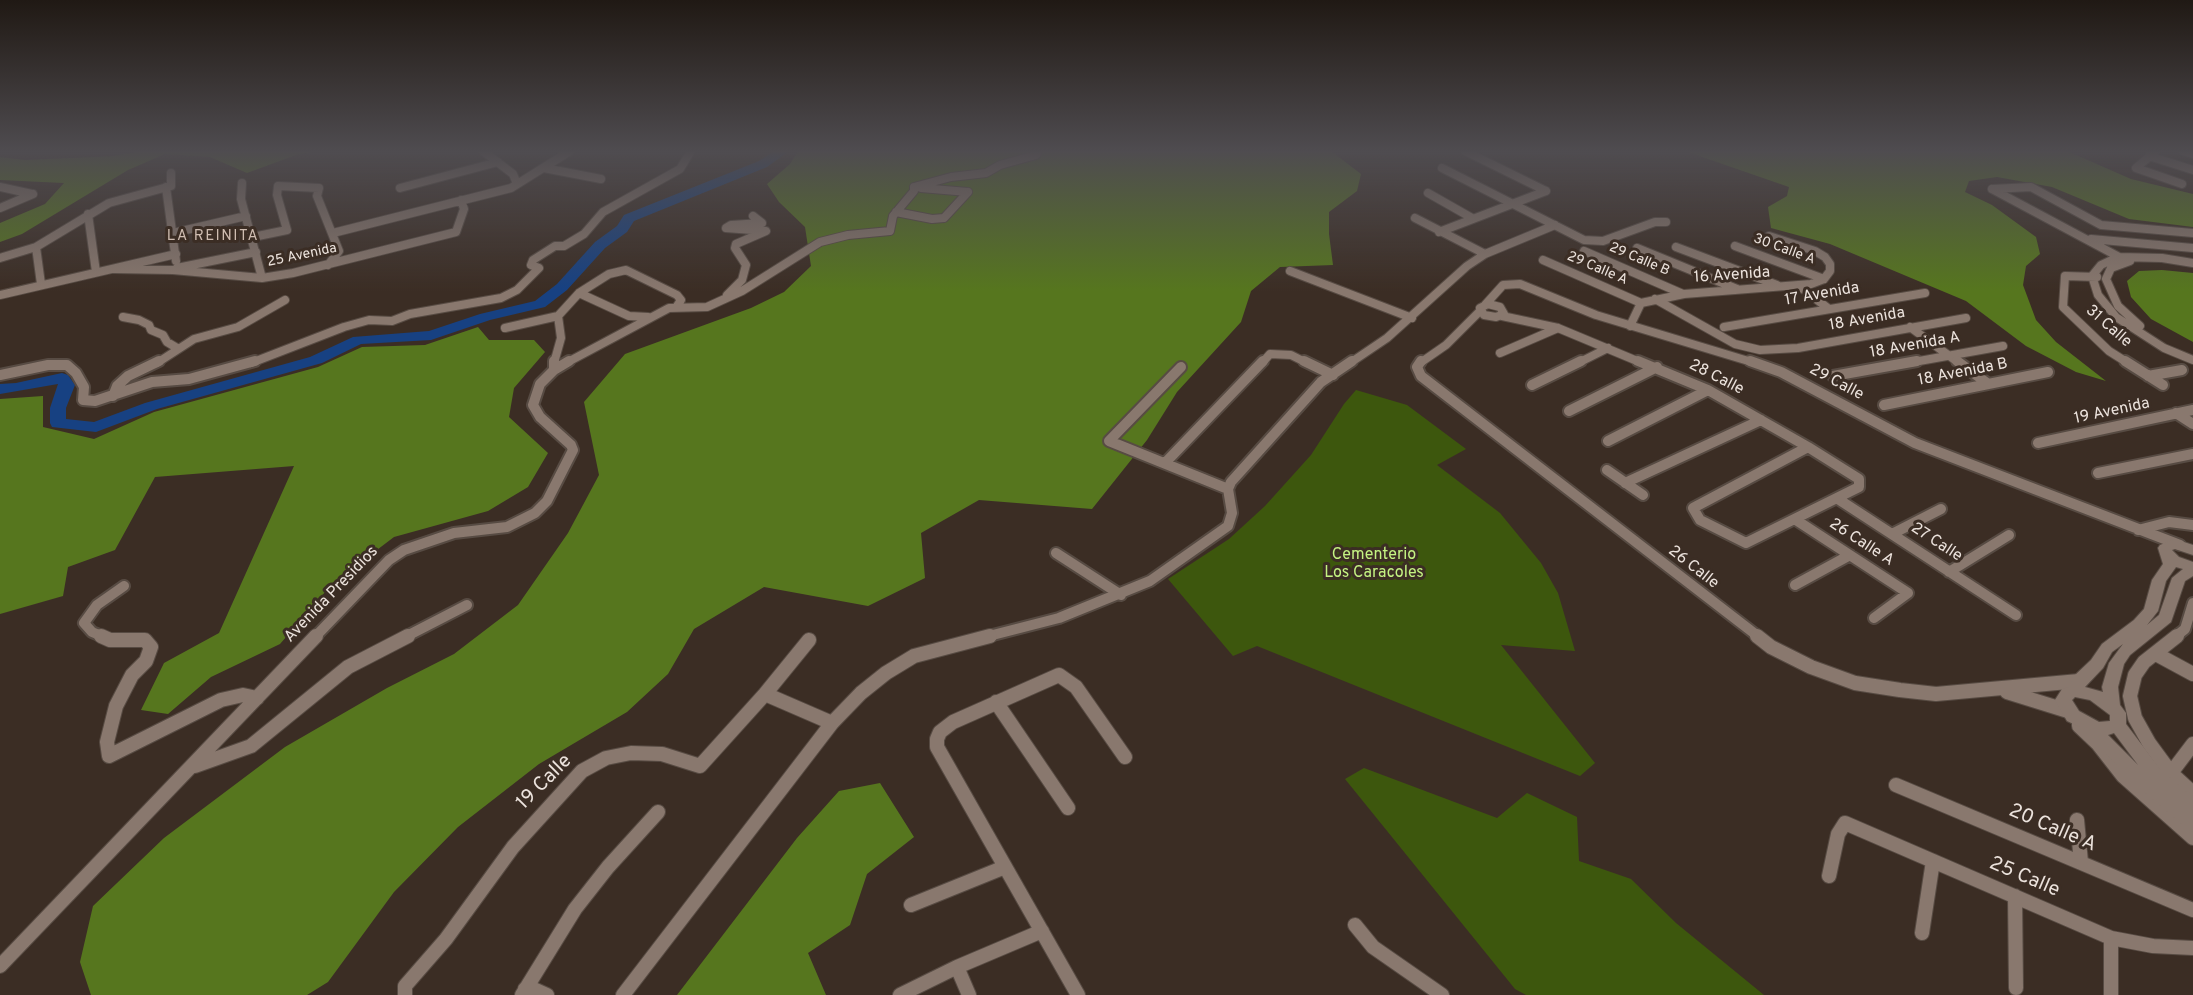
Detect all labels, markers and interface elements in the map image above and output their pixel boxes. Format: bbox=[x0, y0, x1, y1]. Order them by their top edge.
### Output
district label: LA REINITA bbox=[167, 228, 259, 246]
street label: 30 Calle A bbox=[1751, 231, 1817, 269]
street label: 25 Avenida bbox=[266, 240, 338, 272]
street label: 29 Calle B bbox=[1606, 240, 1672, 280]
street label: 29 Calle A bbox=[1564, 249, 1630, 289]
street label: 16 Avenida bbox=[1693, 264, 1771, 288]
street label: 17 Avenida bbox=[1783, 279, 1861, 311]
street label: 31 Calle bbox=[2081, 302, 2135, 352]
street label: 18 Avenida bbox=[1827, 304, 1907, 336]
street label: 18 Avenida A bbox=[1868, 329, 1962, 363]
street label: 18 Avenida B bbox=[1916, 355, 2010, 391]
street label: 28 Calle bbox=[1685, 356, 1747, 400]
street label: 29 Calle bbox=[1806, 361, 1866, 405]
street label: 19 Avenida bbox=[2072, 395, 2152, 429]
street label: 26 Calle A bbox=[1825, 515, 1897, 571]
street label: 27 Calle bbox=[1907, 519, 1965, 567]
street label: 26 Calle bbox=[1664, 542, 1722, 594]
street label: Avenida Presidios bbox=[281, 543, 383, 647]
park label: Cementerio Los Caracoles bbox=[1324, 546, 1424, 584]
street label: 19 Calle bbox=[512, 750, 578, 816]
street label: 20 Calle A bbox=[2005, 800, 2099, 858]
street label: 25 Calle bbox=[1985, 852, 2063, 904]

